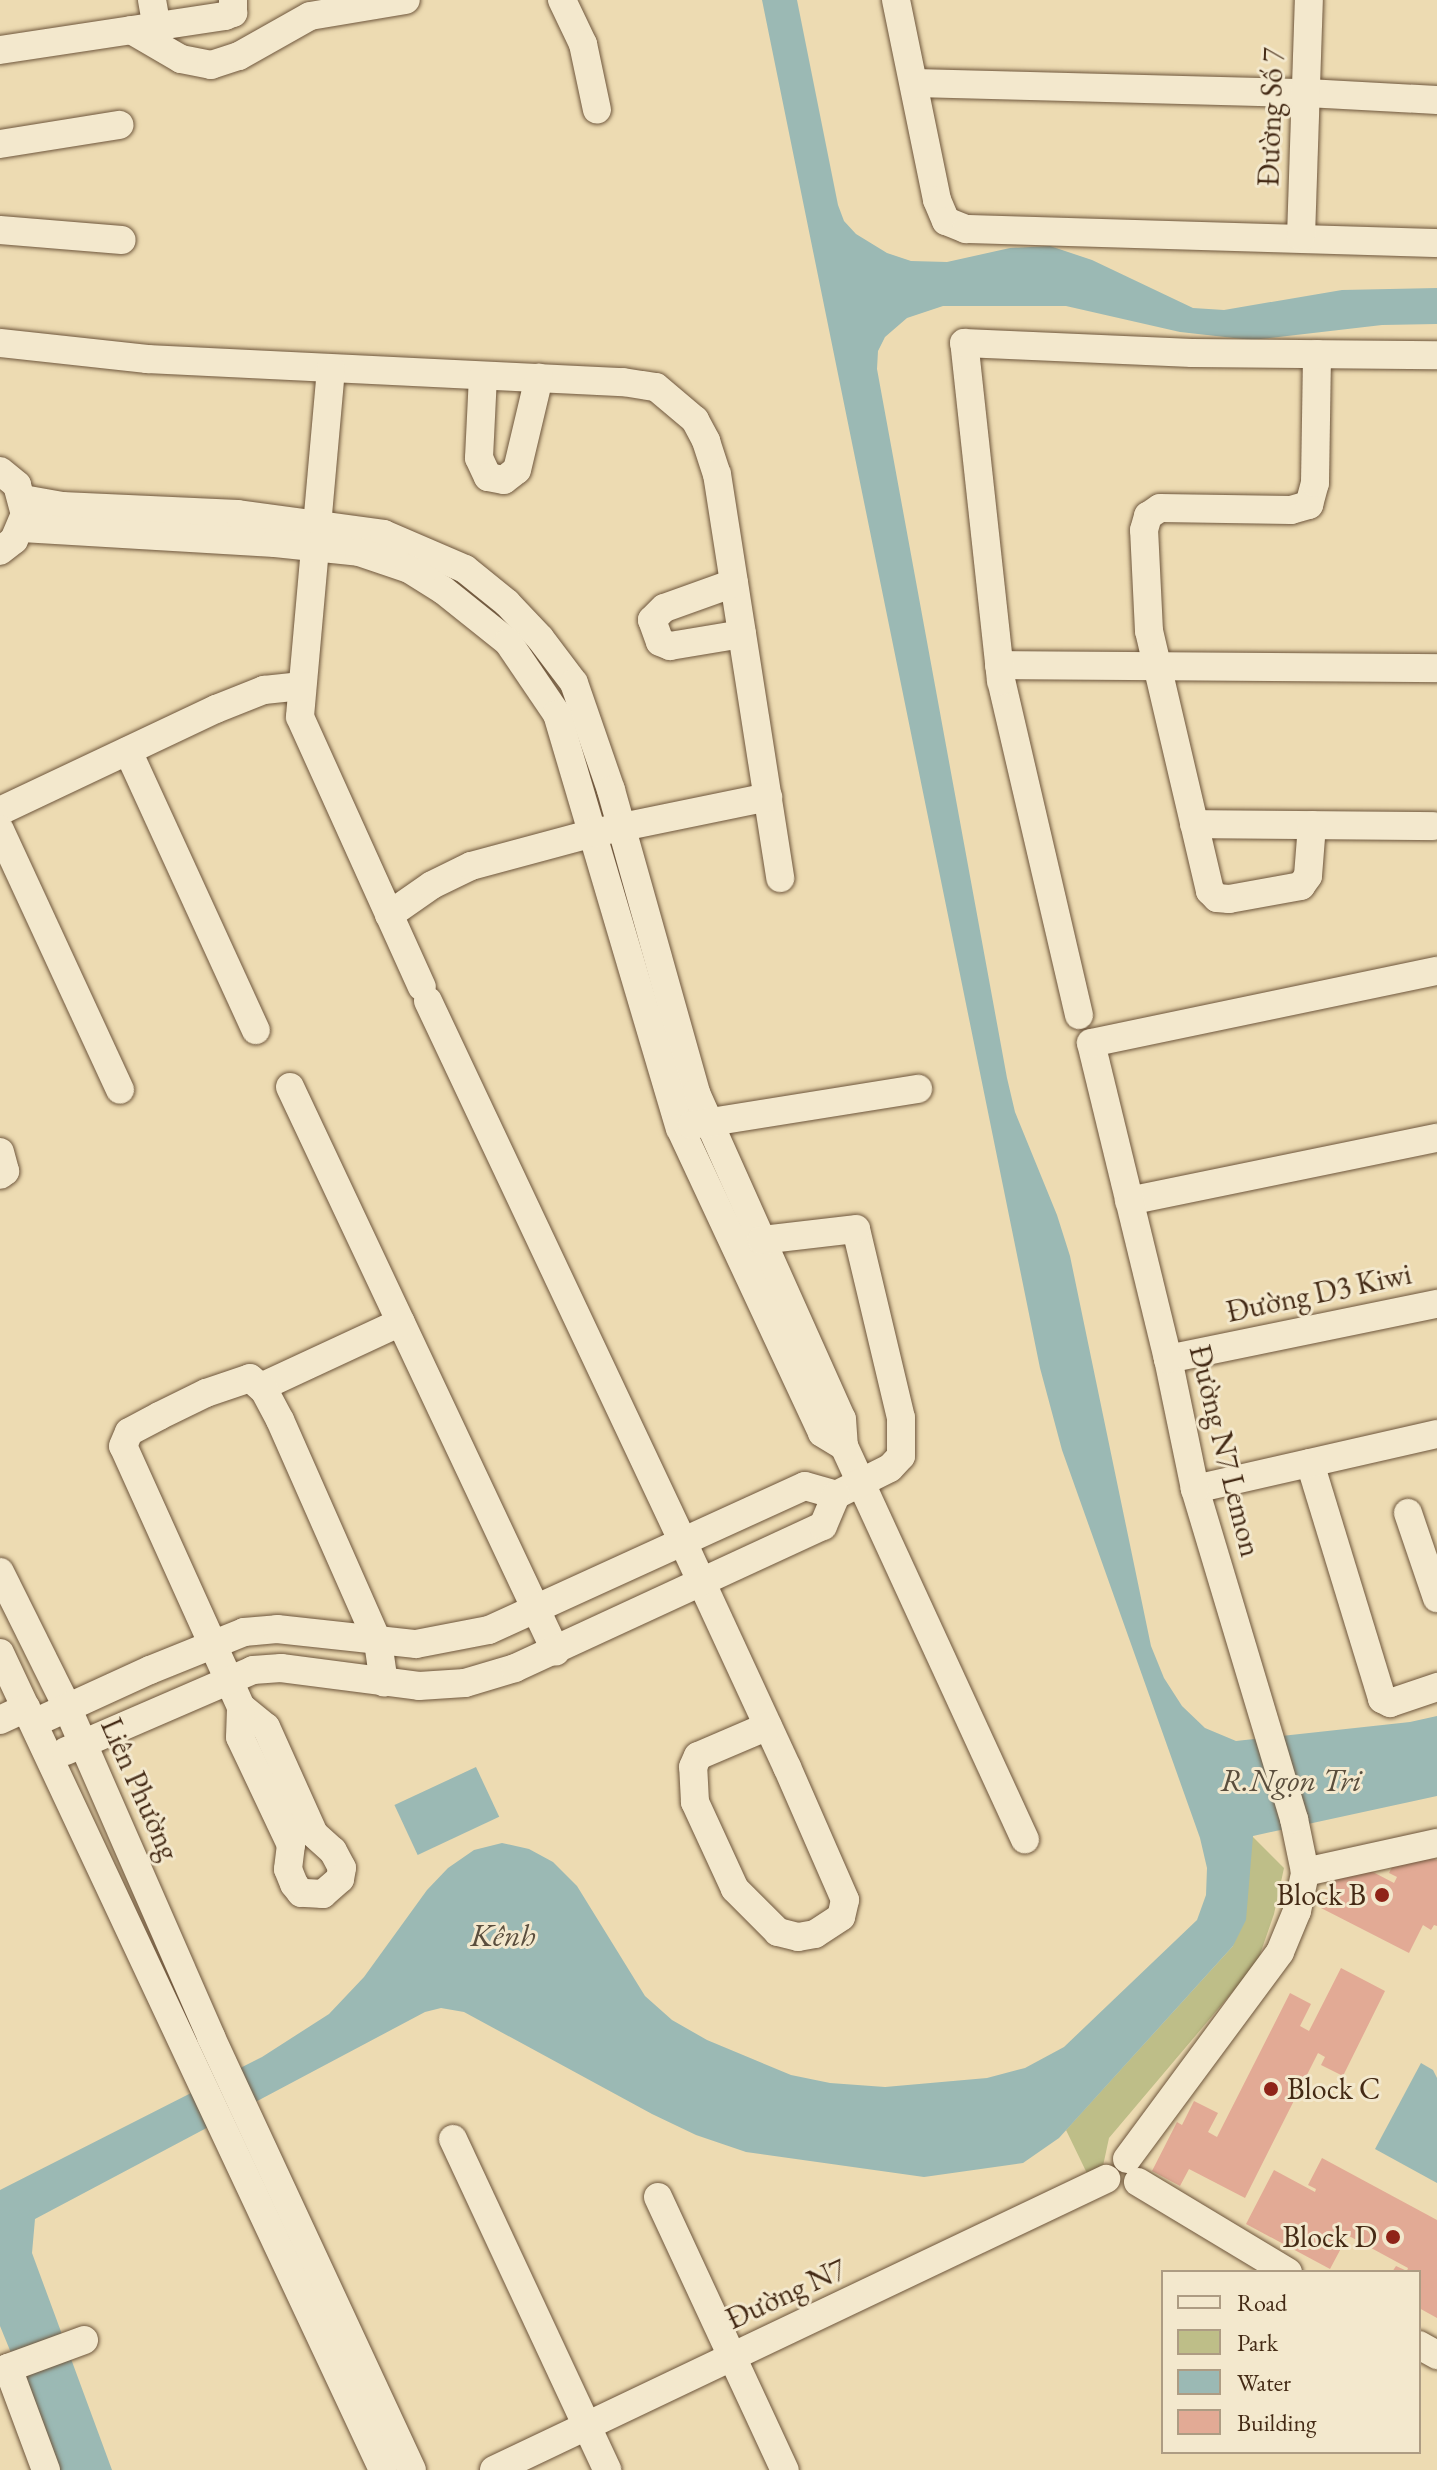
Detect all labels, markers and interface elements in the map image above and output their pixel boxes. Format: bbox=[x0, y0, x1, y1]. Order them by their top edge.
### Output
street label: Đường Số 7 bbox=[1251, 47, 1291, 187]
street label: Đường D3 Kiwi bbox=[1223, 1256, 1415, 1330]
street label: Đường N7 Lemon bbox=[1181, 1341, 1269, 1561]
street label: Liên Phường bbox=[93, 1713, 187, 1865]
water label: R.Ngọn Tri bbox=[1220, 1761, 1362, 1799]
place label: Block B bbox=[1276, 1877, 1366, 1913]
marker: Block B bbox=[1373, 1886, 1391, 1904]
water label: Kênh bbox=[470, 1916, 536, 1954]
place label: Block C bbox=[1287, 2071, 1380, 2107]
marker: Block C bbox=[1262, 2080, 1280, 2098]
place label: Block D bbox=[1282, 2219, 1377, 2255]
marker: Block D bbox=[1384, 2228, 1402, 2246]
street label: Đường N7 bbox=[721, 2251, 851, 2337]
legend bbox=[1161, 2270, 1421, 2454]
text: Road bbox=[1237, 2287, 1287, 2318]
text: Park bbox=[1237, 2327, 1278, 2358]
text: Water bbox=[1237, 2367, 1291, 2398]
text: Building bbox=[1237, 2407, 1317, 2438]

